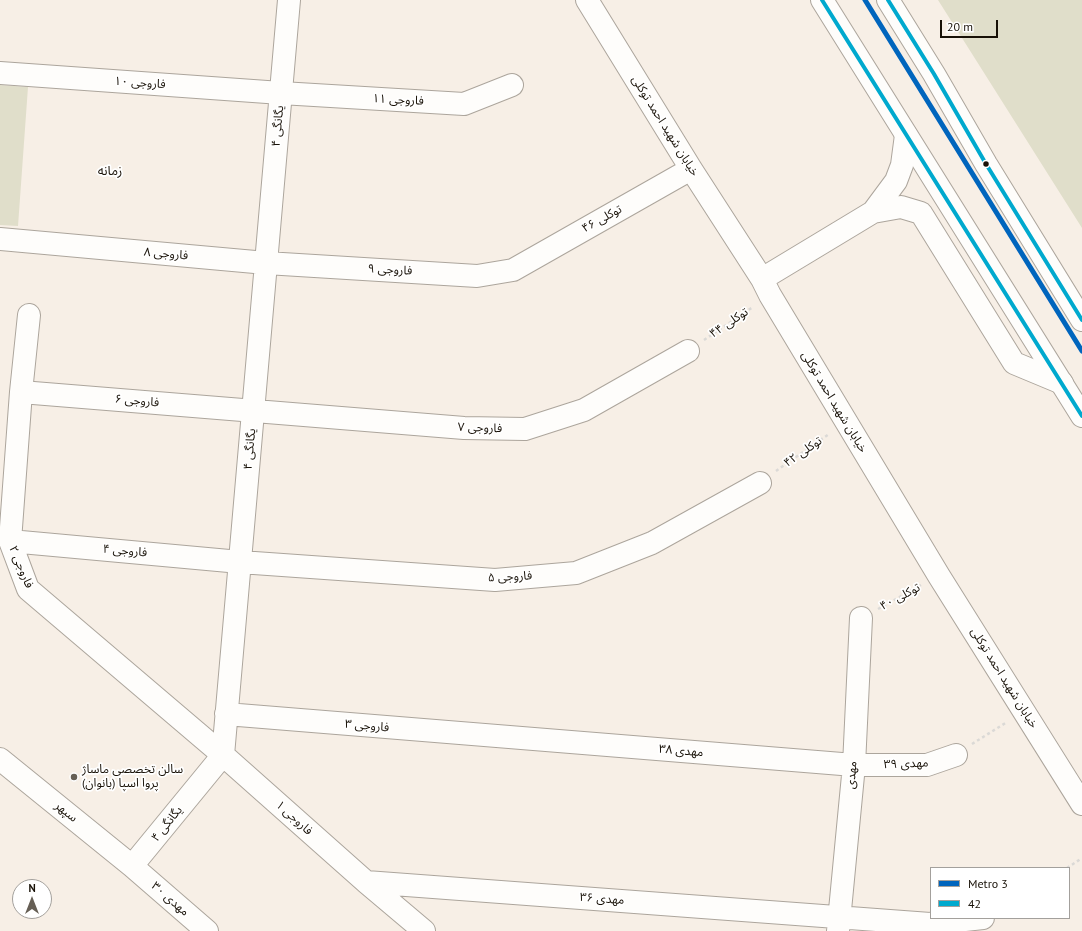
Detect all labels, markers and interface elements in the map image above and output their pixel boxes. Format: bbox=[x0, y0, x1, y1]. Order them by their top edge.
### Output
scale bar bbox=[942, 12, 1000, 38]
text: 20 m bbox=[947, 19, 973, 34]
street label: خیابان شهید احمد توکلی bbox=[628, 73, 702, 179]
street label: فاروجی ۱۰ bbox=[114, 74, 166, 92]
street label: فاروجی ۱۱ bbox=[372, 91, 424, 109]
street label: یگانگی ۴ bbox=[269, 105, 287, 147]
unlabelled marker bbox=[981, 159, 991, 169]
district label: زمانه bbox=[98, 163, 122, 179]
street label: توکلی ۴۶ bbox=[579, 202, 625, 236]
street label: فاروجی ۸ bbox=[143, 245, 189, 263]
street label: فاروجی ۹ bbox=[367, 262, 413, 278]
street label: توکلی ۴۴ bbox=[707, 305, 751, 341]
street label: خیابان شهید احمد توکلی bbox=[798, 349, 870, 455]
street label: فاروجی ۶ bbox=[114, 392, 160, 410]
street label: فاروجی ۷ bbox=[457, 420, 503, 436]
street label: یگانگی ۴ bbox=[241, 428, 259, 470]
street label: توکلی ۴۲ bbox=[781, 434, 825, 470]
street label: فاروجی ۴ bbox=[102, 542, 148, 560]
street label: فاروجی ۲ bbox=[6, 544, 36, 590]
street label: فاروجی ۵ bbox=[487, 569, 533, 585]
street label: توکلی ۴۰ bbox=[877, 580, 923, 614]
street label: خیابان شهید احمد توکلی bbox=[967, 625, 1041, 731]
street label: فاروجی ۳ bbox=[344, 717, 390, 735]
street label: مهدی ۳۸ bbox=[658, 742, 704, 760]
street label: مهدی ۳۹ bbox=[883, 756, 929, 772]
street label: مهدی bbox=[844, 760, 860, 790]
place label: سالن تخصصی ماساژ پروا اسپا (بانوان) bbox=[82, 763, 183, 791]
marker: سالن تخصصی ماساژ پروا اسپا (بانوان) bbox=[69, 772, 79, 782]
street label: فاروجی ۱ bbox=[273, 798, 315, 838]
street label: سپهر bbox=[52, 799, 80, 825]
street label: یگانگی ۴ bbox=[148, 803, 186, 845]
legend bbox=[930, 867, 1070, 919]
text: Metro 3 bbox=[968, 876, 1008, 891]
north arrow bbox=[12, 879, 52, 919]
street label: مهدی ۳۰ bbox=[148, 879, 192, 919]
text: N bbox=[28, 881, 36, 895]
street label: مهدی ۳۶ bbox=[579, 890, 625, 908]
text: 42 bbox=[968, 896, 981, 911]

